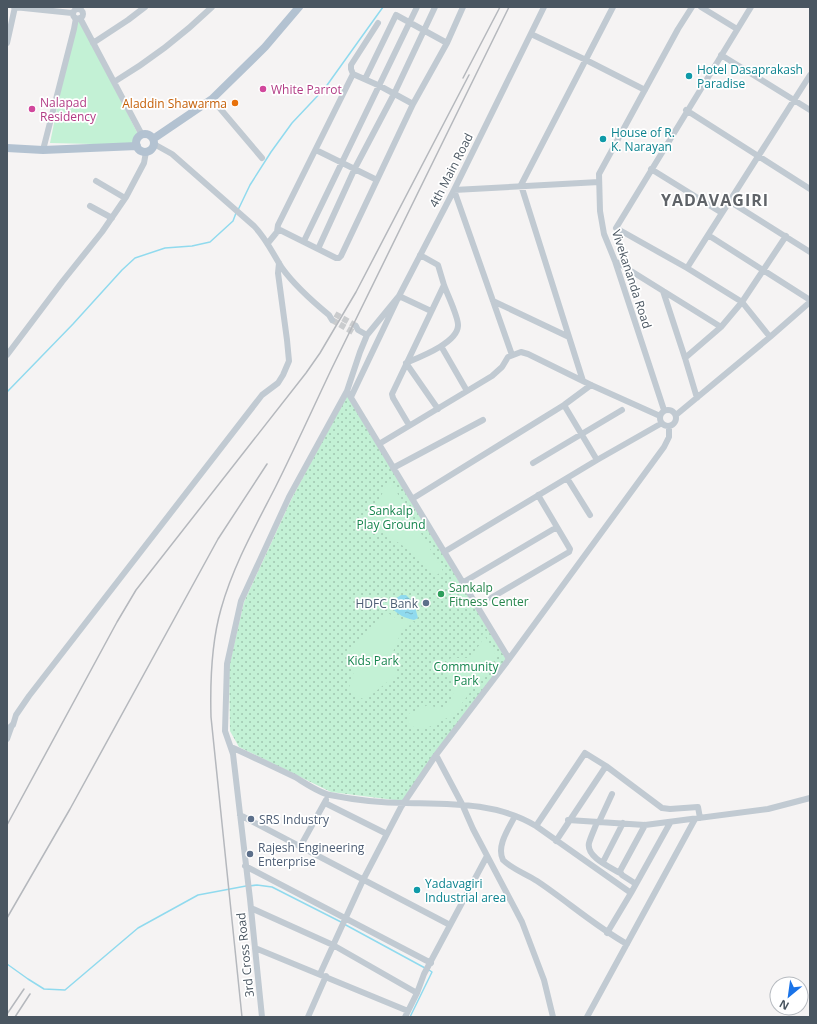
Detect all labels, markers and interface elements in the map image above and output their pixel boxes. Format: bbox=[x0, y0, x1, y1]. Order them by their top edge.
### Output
place label: Hotel Dasaprakash Paradise bbox=[697, 61, 803, 92]
marker: Hotel Dasaprakash Paradise bbox=[684, 71, 694, 81]
place label: White Parrot bbox=[271, 81, 342, 98]
marker: White Parrot bbox=[258, 84, 268, 94]
place label: Nalapad Residency bbox=[40, 94, 97, 125]
place label: Aladdin Shawarma bbox=[122, 95, 227, 112]
marker: Aladdin Shawarma bbox=[230, 98, 240, 108]
marker: Nalapad Residency bbox=[27, 104, 37, 114]
place label: House of R. K. Narayan bbox=[611, 124, 675, 155]
street label: 4th Main Road bbox=[425, 130, 477, 210]
marker: House of R. K. Narayan bbox=[598, 134, 608, 144]
district label: YADAVAGIRI bbox=[661, 189, 769, 211]
street label: Vivekananda Road bbox=[608, 227, 656, 331]
park label: Sankalp Play Ground bbox=[357, 502, 425, 533]
place label: Sankalp Fitness Center bbox=[449, 579, 529, 610]
marker: Sankalp Fitness Center bbox=[436, 589, 446, 599]
place label: HDFC Bank bbox=[355, 595, 419, 612]
marker: HDFC Bank bbox=[421, 598, 431, 608]
park label: Kids Park bbox=[347, 652, 400, 669]
park label: Community Park bbox=[433, 658, 499, 689]
place label: SRS Industry bbox=[259, 811, 330, 828]
marker: SRS Industry bbox=[246, 814, 256, 824]
place label: Rajesh Engineering Enterprise bbox=[258, 839, 365, 870]
marker: Rajesh Engineering Enterprise bbox=[245, 849, 255, 859]
place label: Yadavagiri Industrial area bbox=[425, 875, 506, 906]
marker: Yadavagiri Industrial area bbox=[412, 885, 422, 895]
street label: 3rd Cross Road bbox=[232, 912, 258, 998]
north arrow bbox=[769, 976, 809, 1016]
text: N bbox=[776, 996, 791, 1014]

